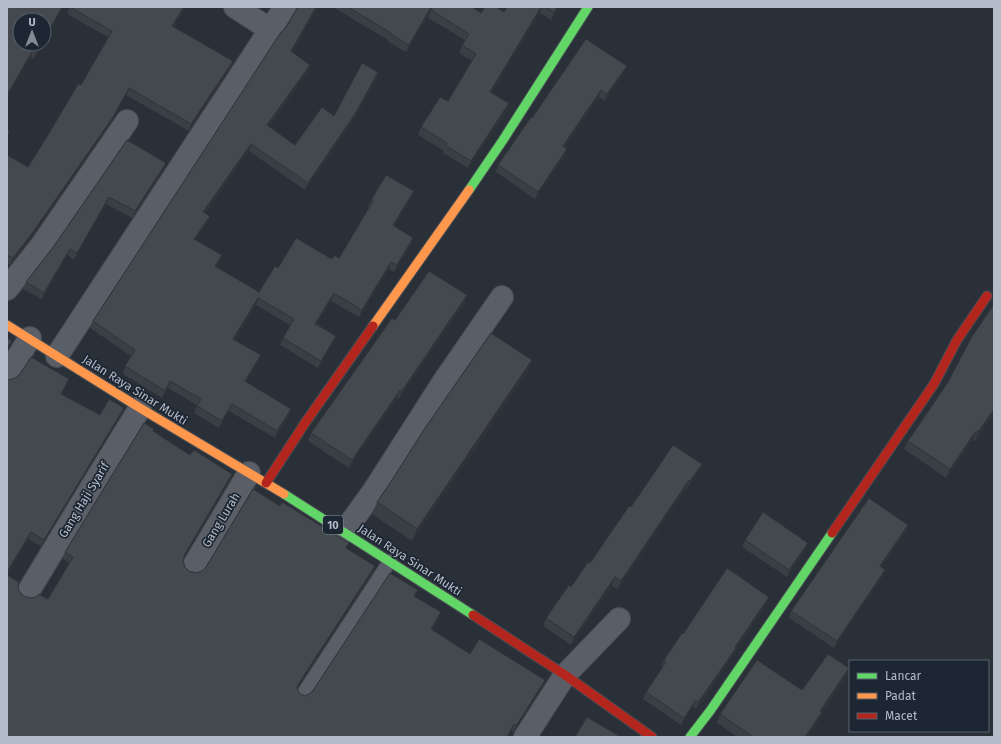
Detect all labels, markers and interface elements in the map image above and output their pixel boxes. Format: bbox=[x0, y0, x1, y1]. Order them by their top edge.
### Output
north arrow bbox=[12, 12, 52, 52]
text: U bbox=[28, 16, 36, 29]
street label: Jalan Raya Sinar Mukti bbox=[80, 352, 190, 428]
street label: Gang Haji Syarif bbox=[56, 459, 113, 540]
street label: Gang Lurah bbox=[199, 490, 243, 550]
road number: 10 bbox=[323, 516, 343, 534]
street label: Jalan Raya Sinar Mukti bbox=[356, 521, 464, 599]
legend bbox=[849, 660, 989, 732]
text: Lancar bbox=[885, 669, 922, 683]
text: Padat bbox=[885, 689, 917, 703]
text: Macet bbox=[885, 709, 918, 723]

